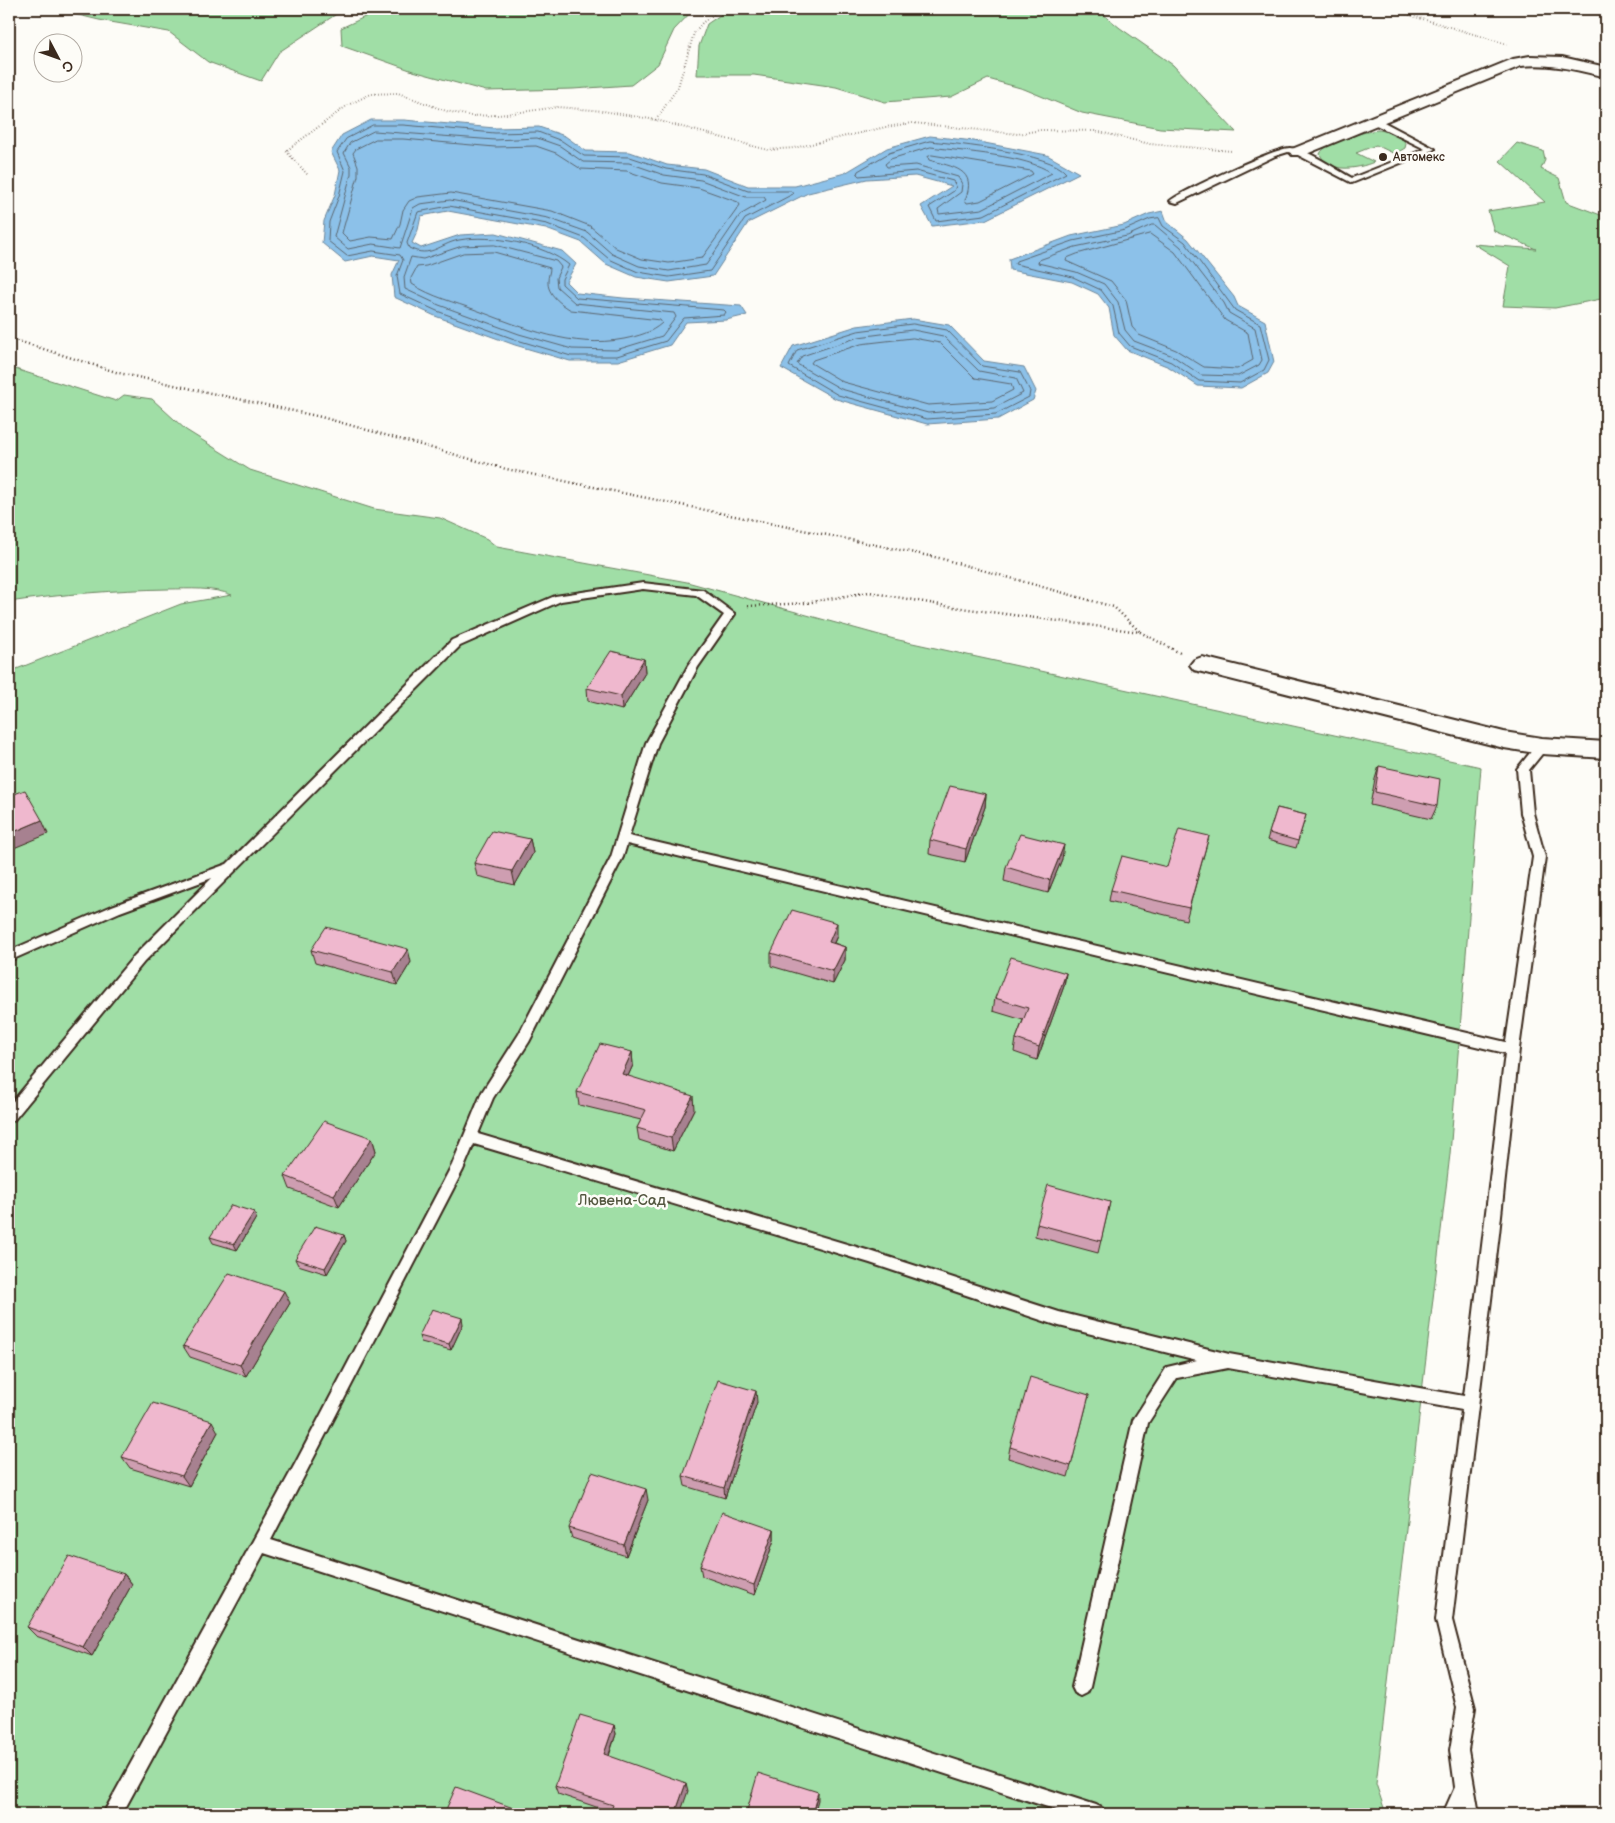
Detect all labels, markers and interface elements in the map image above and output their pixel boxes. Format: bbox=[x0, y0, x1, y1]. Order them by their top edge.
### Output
north arrow bbox=[32, 32, 82, 82]
text: С bbox=[58, 57, 77, 76]
place label: Автомекс bbox=[1392, 150, 1445, 165]
marker: Автомекс bbox=[1377, 151, 1389, 163]
park label: Лювена-Сад bbox=[577, 1191, 666, 1210]

